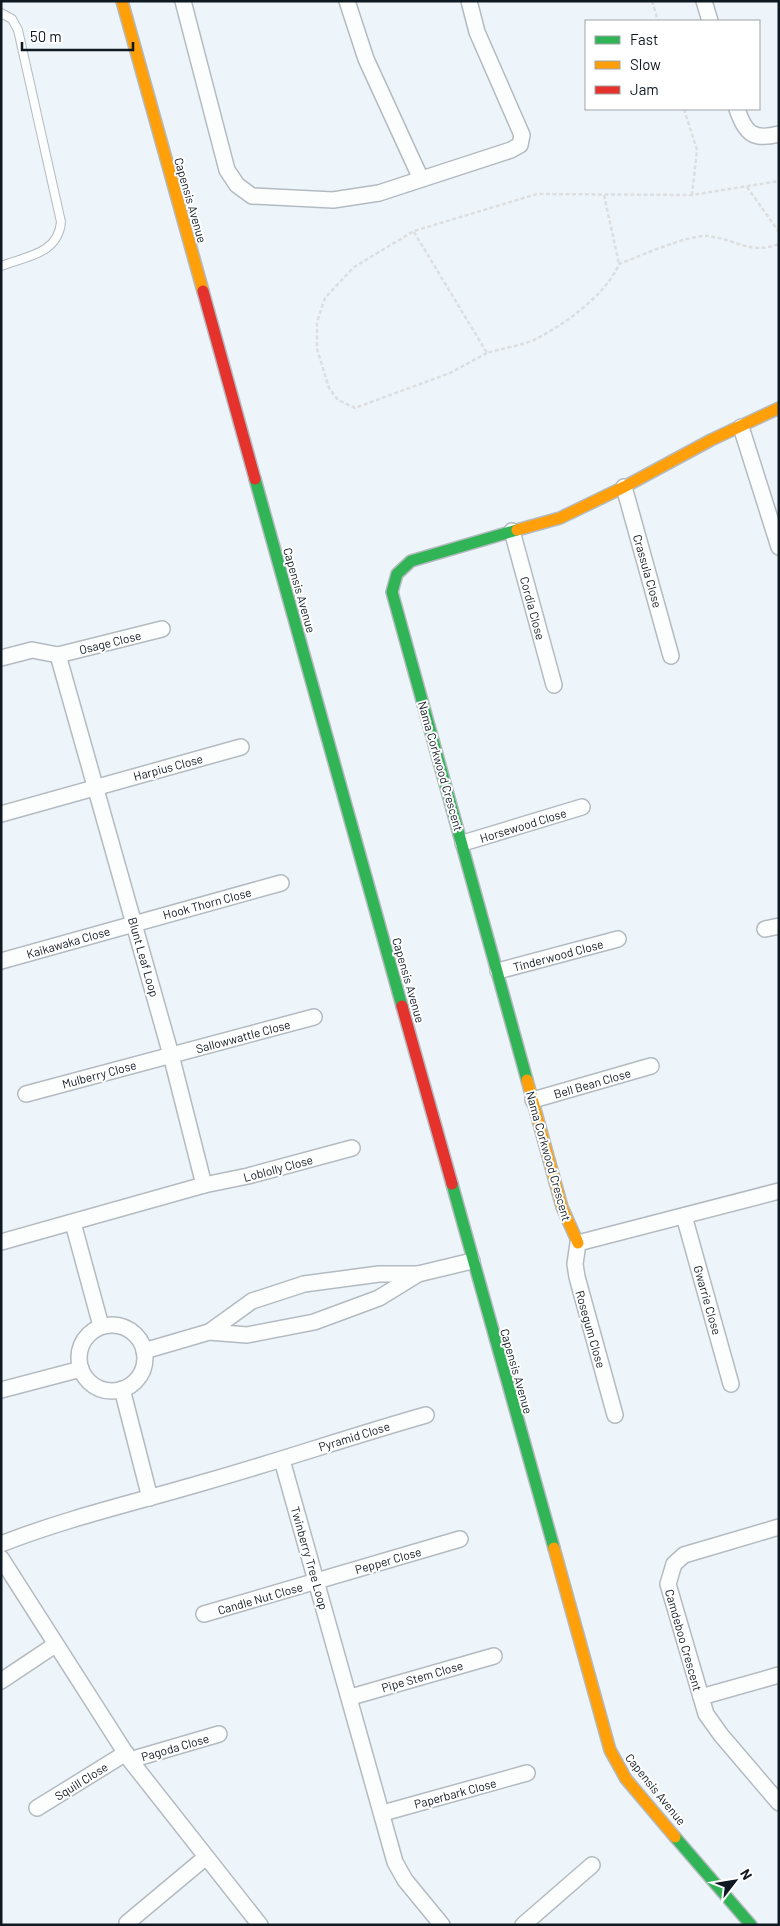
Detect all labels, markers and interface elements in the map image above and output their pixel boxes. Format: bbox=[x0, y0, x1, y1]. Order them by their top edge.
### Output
scale bar bbox=[22, 20, 134, 52]
legend bbox=[585, 20, 760, 110]
text: 50 m bbox=[30, 27, 62, 45]
text: Fast bbox=[630, 30, 658, 48]
text: Slow bbox=[630, 55, 661, 73]
text: Jam bbox=[630, 80, 659, 98]
street label: Capensis Avenue bbox=[172, 156, 210, 244]
street label: Crassula Close bbox=[631, 533, 665, 609]
street label: Capensis Avenue bbox=[281, 546, 319, 634]
street label: Cordia Close bbox=[518, 575, 548, 641]
street label: Osage Close bbox=[78, 628, 142, 656]
street label: Nama Corkwood Crescent bbox=[416, 699, 466, 833]
street label: Harpius Close bbox=[132, 751, 204, 783]
street label: Horsewood Close bbox=[478, 805, 568, 845]
street label: Hook Thorn Close bbox=[161, 884, 253, 922]
street label: Blunt Leaf Loop bbox=[126, 915, 162, 999]
street label: Kaikawaka Close bbox=[25, 923, 111, 961]
street label: Capensis Avenue bbox=[390, 936, 428, 1024]
street label: Tinderwood Close bbox=[511, 936, 605, 974]
street label: Sallowwattle Close bbox=[194, 1017, 292, 1055]
street label: Mulberry Close bbox=[60, 1057, 138, 1091]
street label: Bell Bean Close bbox=[552, 1065, 632, 1101]
street label: Nama Corkwood Crescent bbox=[524, 1089, 574, 1223]
street label: Loblolly Close bbox=[242, 1152, 314, 1184]
street label: Gwarrie Close bbox=[691, 1264, 725, 1336]
street label: Rosegum Close bbox=[573, 1289, 609, 1369]
street label: Capensis Avenue bbox=[498, 1327, 536, 1415]
street label: Pyramid Close bbox=[317, 1419, 391, 1453]
street label: Twinberry Tree Loop bbox=[289, 1505, 331, 1611]
street label: Pepper Close bbox=[353, 1544, 423, 1576]
street label: Candle Nut Close bbox=[216, 1579, 304, 1617]
street label: Camdeboo Crescent bbox=[663, 1588, 705, 1692]
street label: Pipe Stem Close bbox=[380, 1658, 464, 1694]
street label: Pagoda Close bbox=[139, 1731, 211, 1763]
street label: Capensis Avenue bbox=[623, 1750, 689, 1828]
street label: Squill Close bbox=[52, 1759, 110, 1803]
street label: Paperbark Close bbox=[412, 1775, 498, 1811]
north arrow bbox=[710, 1856, 760, 1906]
text: N bbox=[737, 1866, 756, 1882]

